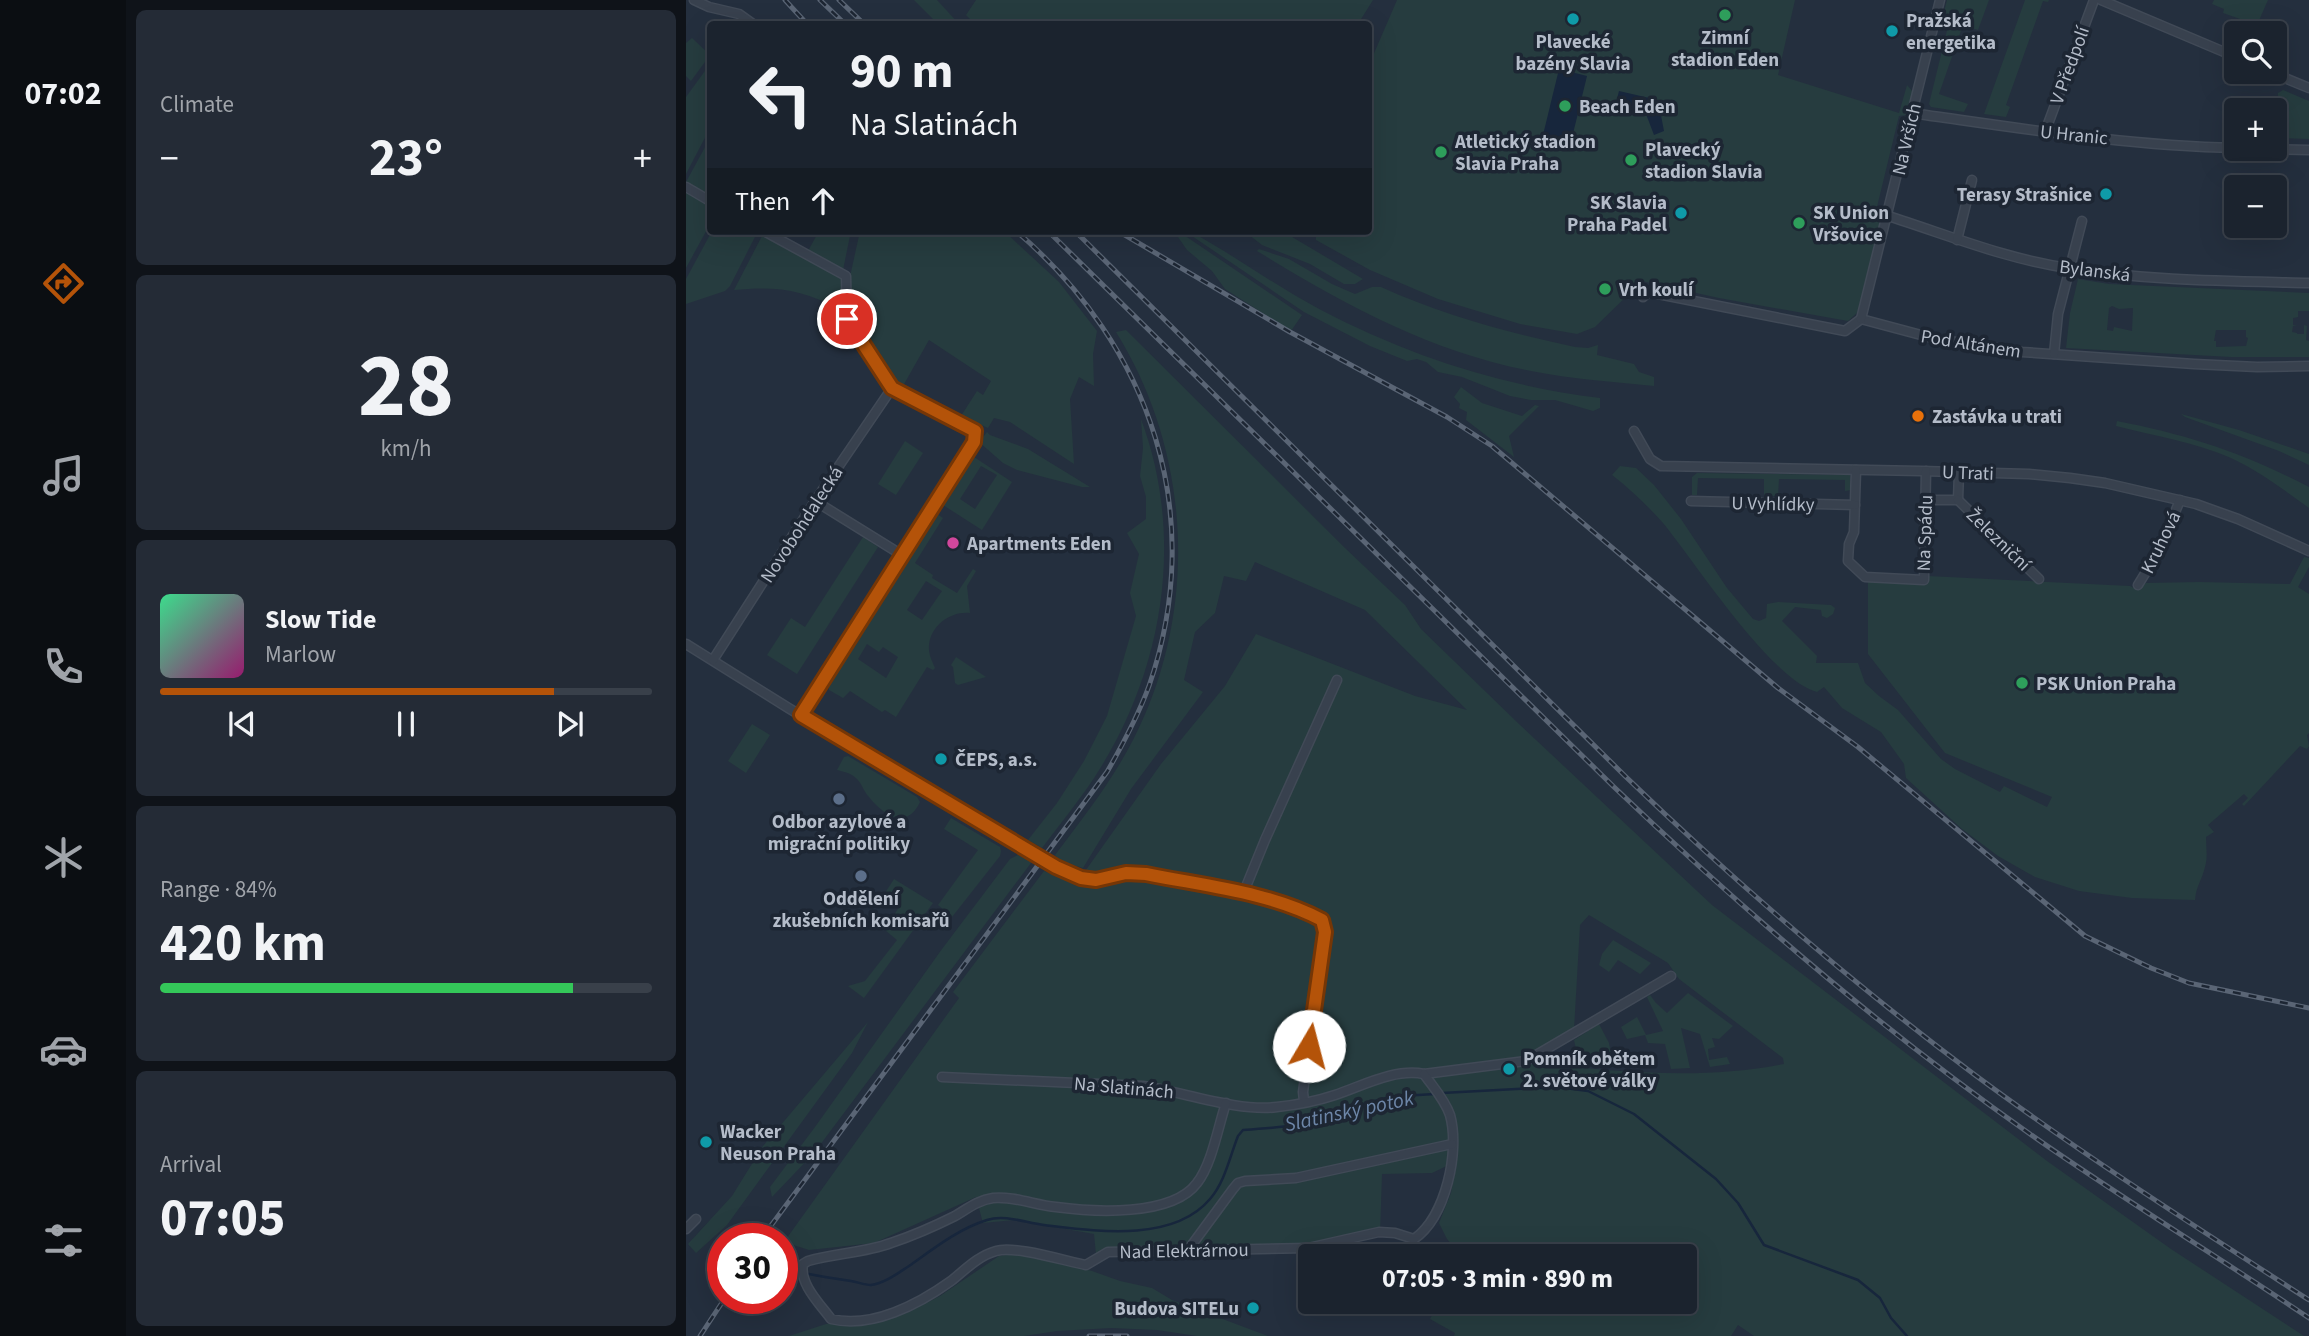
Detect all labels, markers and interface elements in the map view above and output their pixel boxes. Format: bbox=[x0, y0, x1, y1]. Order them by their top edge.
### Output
marker: Zimní stadion Eden bbox=[1717, 7, 1733, 23]
place label: Pražská energetika bbox=[1906, 8, 1996, 57]
marker: Plavecké bazény Slavia bbox=[1565, 11, 1581, 27]
map controls bbox=[2224, 21, 2287, 238]
button: search bbox=[2224, 21, 2287, 84]
street label: V Předpolí bbox=[2044, 22, 2097, 108]
marker: Pražská energetika bbox=[1884, 23, 1900, 39]
place label: Zimní stadion Eden bbox=[1671, 25, 1779, 74]
place label: Plavecké bazény Slavia bbox=[1516, 29, 1630, 78]
text: 90 m bbox=[850, 37, 954, 107]
icon: left bbox=[735, 49, 826, 140]
text: 07:02 bbox=[24, 71, 102, 117]
text: Climate bbox=[160, 88, 234, 121]
place label: Beach Eden bbox=[1579, 94, 1676, 121]
marker: Beach Eden bbox=[1557, 98, 1573, 114]
button: + bbox=[2224, 98, 2287, 161]
street label: Na Vrších bbox=[1886, 101, 1929, 178]
text: Na Slatinách bbox=[850, 102, 1019, 148]
street label: U Hranic bbox=[2039, 119, 2109, 153]
text: 23° bbox=[369, 122, 443, 196]
place label: Atletický stadion Slavia Praha bbox=[1454, 129, 1596, 178]
text: − bbox=[160, 132, 179, 186]
text: + bbox=[633, 132, 652, 186]
place label: Plavecký stadion Slavia bbox=[1645, 137, 1763, 186]
marker: Atletický stadion Slavia Praha bbox=[1433, 144, 1449, 160]
marker: Plavecký stadion Slavia bbox=[1623, 152, 1639, 168]
button: − bbox=[2224, 175, 2287, 238]
icon: ahead bbox=[804, 182, 842, 220]
place label: Terasy Strašnice bbox=[1957, 182, 2092, 209]
text: Then bbox=[735, 183, 790, 220]
marker: Terasy Strašnice bbox=[2098, 186, 2114, 202]
place label: SK Slavia Praha Padel bbox=[1567, 190, 1668, 239]
place label: SK Union Vršovice bbox=[1812, 200, 1889, 249]
marker: SK Slavia Praha Padel bbox=[1673, 205, 1689, 221]
marker: SK Union Vršovice bbox=[1791, 215, 1807, 231]
street label: Bylanská bbox=[2058, 254, 2132, 289]
icon: directions bbox=[39, 259, 88, 308]
place label: Vrh koulí bbox=[1618, 277, 1695, 304]
marker: Vrh koulí bbox=[1597, 281, 1613, 297]
pin bbox=[817, 289, 877, 349]
icon: arrive bbox=[828, 300, 866, 338]
text: 28 bbox=[358, 322, 454, 451]
street label: Pod Altánem bbox=[1919, 323, 2023, 366]
place label: Zastávka u trati bbox=[1932, 404, 2062, 431]
marker: Zastávka u trati bbox=[1910, 408, 1926, 424]
text: km/h bbox=[380, 432, 432, 465]
icon: music bbox=[39, 451, 88, 500]
street label: U Trati bbox=[1942, 459, 1994, 488]
street label: Novobohdalecká bbox=[754, 461, 850, 589]
street label: U Vyhlídky bbox=[1731, 490, 1815, 519]
street label: Na Spádu bbox=[1911, 494, 1940, 572]
street label: Železniční bbox=[1960, 502, 2037, 579]
street label: Kruhová bbox=[2135, 507, 2188, 578]
place label: Apartments Eden bbox=[966, 531, 1112, 558]
marker: Apartments Eden bbox=[945, 535, 961, 551]
text: Slow Tide bbox=[265, 601, 376, 638]
text: Marlow bbox=[265, 638, 336, 671]
icon: phone bbox=[39, 642, 88, 691]
place label: PSK Union Praha bbox=[2036, 671, 2176, 698]
marker: PSK Union Praha bbox=[2014, 675, 2030, 691]
icon: previous bbox=[223, 705, 261, 743]
icon: pause bbox=[387, 705, 425, 743]
icon: next bbox=[551, 705, 589, 743]
place label: ČEPS, a.s. bbox=[955, 747, 1038, 774]
marker: ČEPS, a.s. bbox=[933, 751, 949, 767]
marker: Odbor azylové a migrační politiky bbox=[831, 791, 847, 807]
place label: Odbor azylové a migrační politiky bbox=[768, 809, 910, 858]
icon: climate bbox=[39, 833, 88, 882]
marker: Oddělení zkušebních komisařů bbox=[853, 868, 869, 884]
text: Range · 84% bbox=[160, 873, 277, 906]
place label: Oddělení zkušebních komisařů bbox=[772, 886, 950, 935]
text: 420 km bbox=[160, 907, 326, 981]
position arrow bbox=[1272, 1009, 1346, 1083]
icon: car bbox=[39, 1025, 88, 1074]
place label: Pomník obětem 2. světové války bbox=[1523, 1046, 1657, 1095]
marker: Pomník obětem 2. světové války bbox=[1501, 1061, 1517, 1077]
street label: Na Slatinách bbox=[1073, 1071, 1175, 1106]
water label: Slatinský potok bbox=[1282, 1082, 1417, 1139]
place label: Wacker Neuson Praha bbox=[720, 1119, 836, 1168]
marker: Wacker Neuson Praha bbox=[698, 1134, 714, 1150]
text: Arrival bbox=[160, 1148, 222, 1181]
text: 07:05 bbox=[160, 1182, 285, 1256]
icon: filters bbox=[39, 1216, 88, 1265]
speed limit sign: 30 bbox=[707, 1223, 798, 1314]
street label: Nad Elektrárnou bbox=[1119, 1237, 1249, 1266]
text: 07:05 · 3 min · 890 m bbox=[1382, 1260, 1613, 1297]
place label: Budova SITELu bbox=[1114, 1296, 1239, 1323]
marker: Budova SITELu bbox=[1245, 1300, 1261, 1316]

